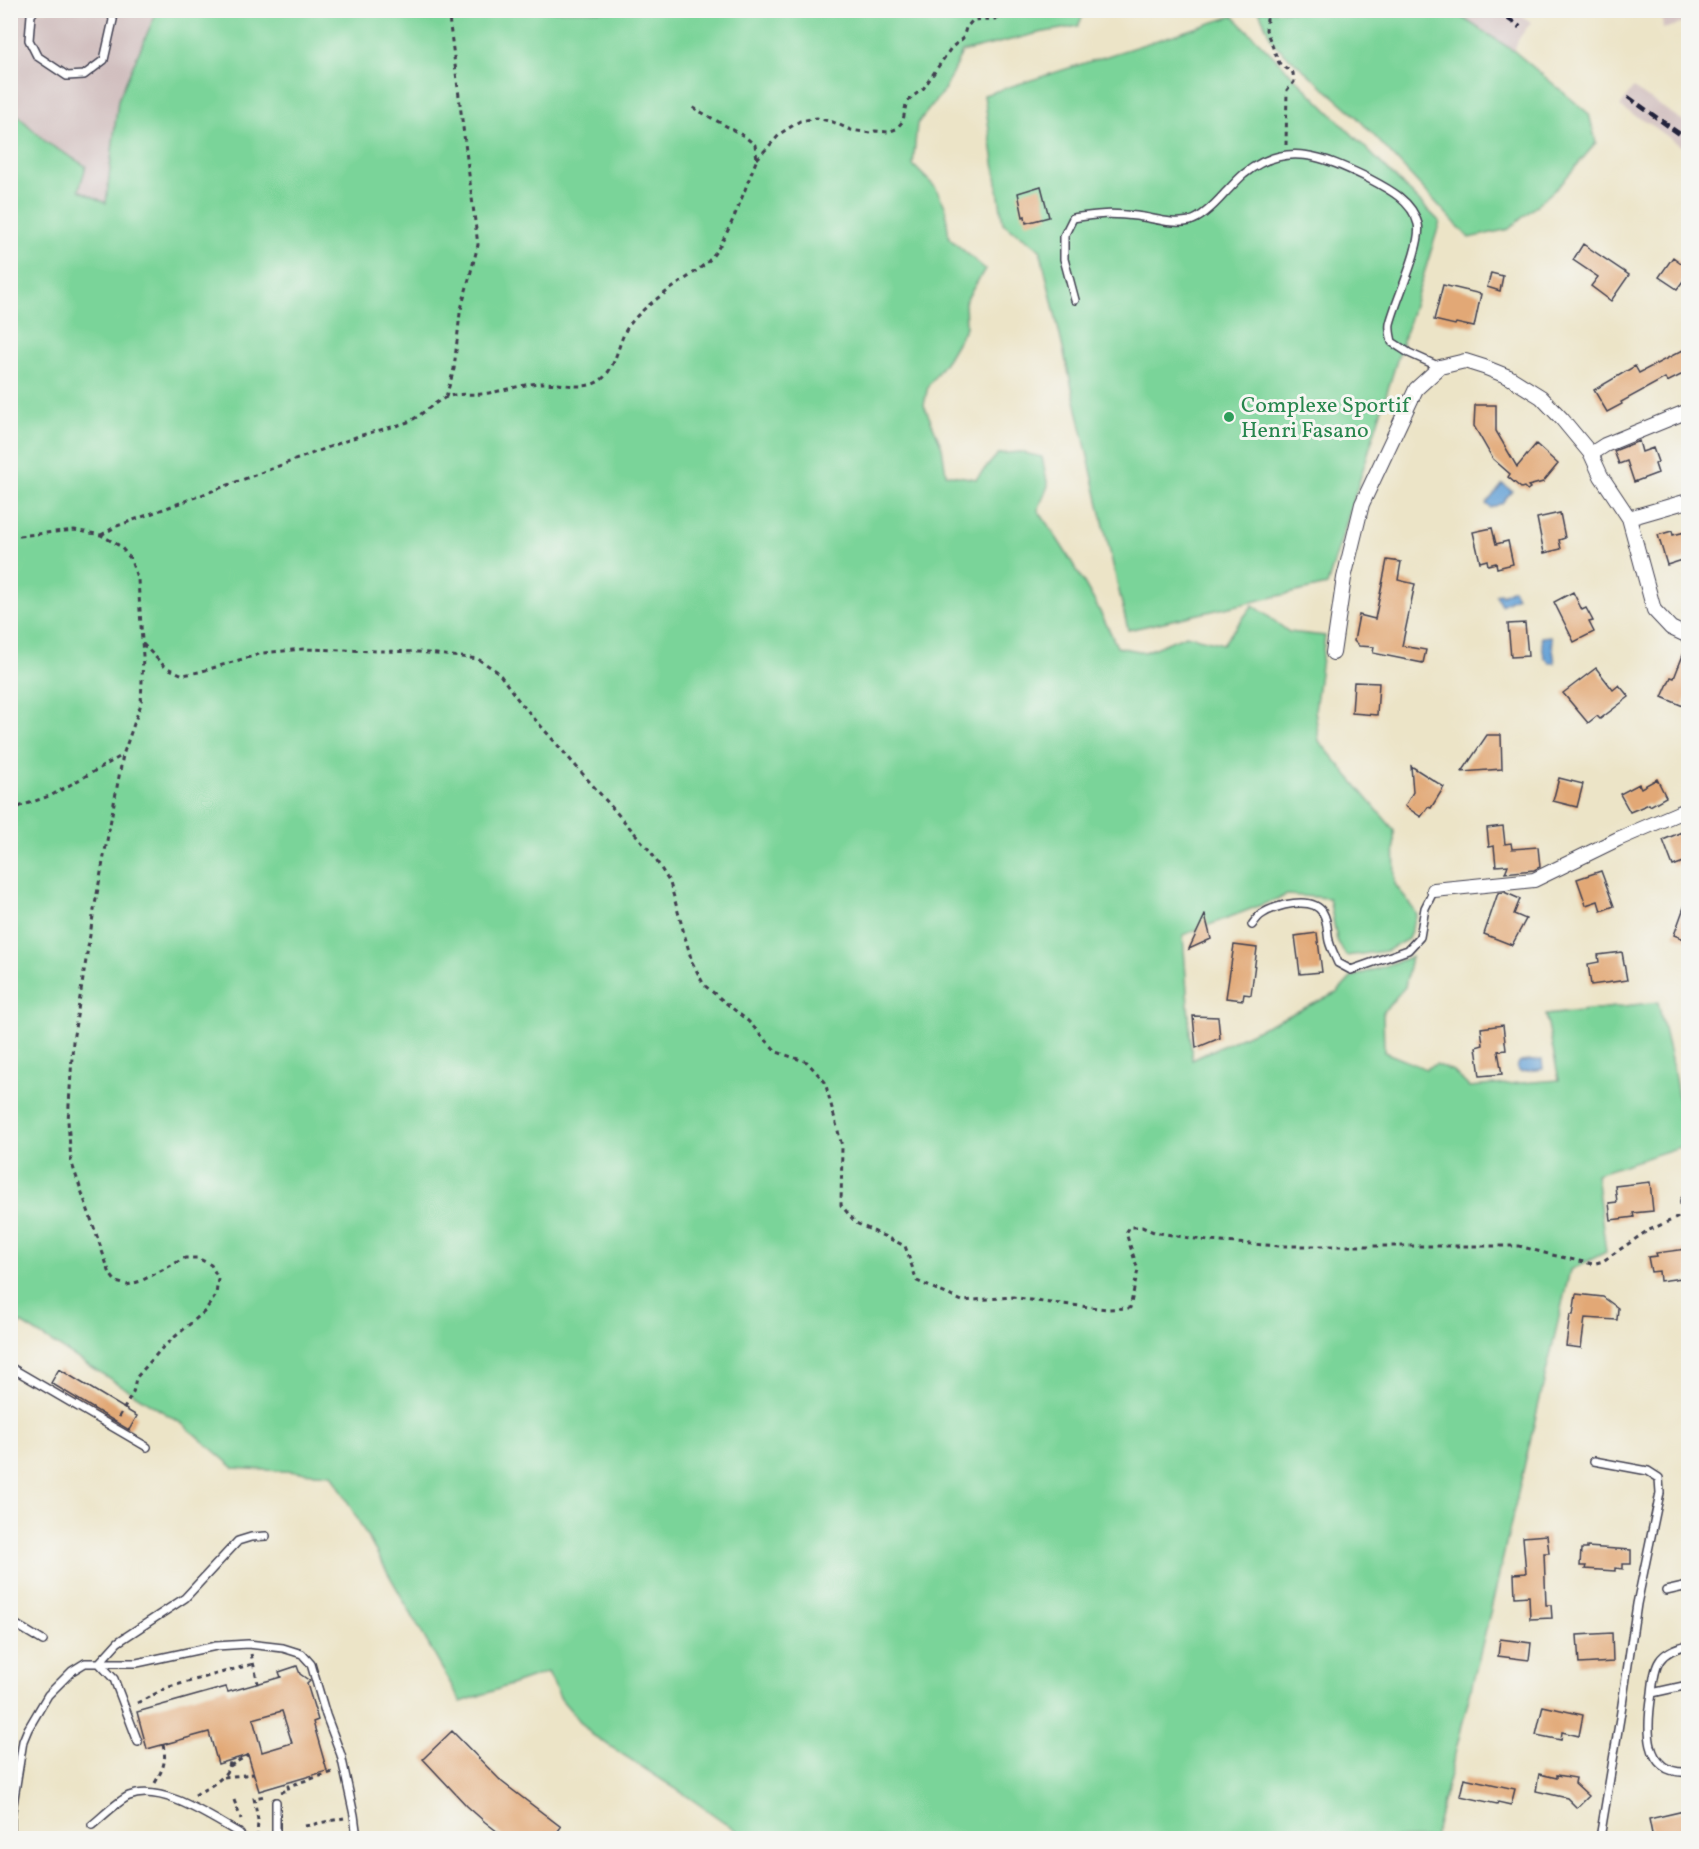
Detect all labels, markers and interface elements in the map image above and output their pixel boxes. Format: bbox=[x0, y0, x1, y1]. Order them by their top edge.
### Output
place label: Complexe Sportif Henri Fasano bbox=[1241, 391, 1412, 447]
marker: Complexe Sportif Henri Fasano bbox=[1222, 410, 1236, 424]

